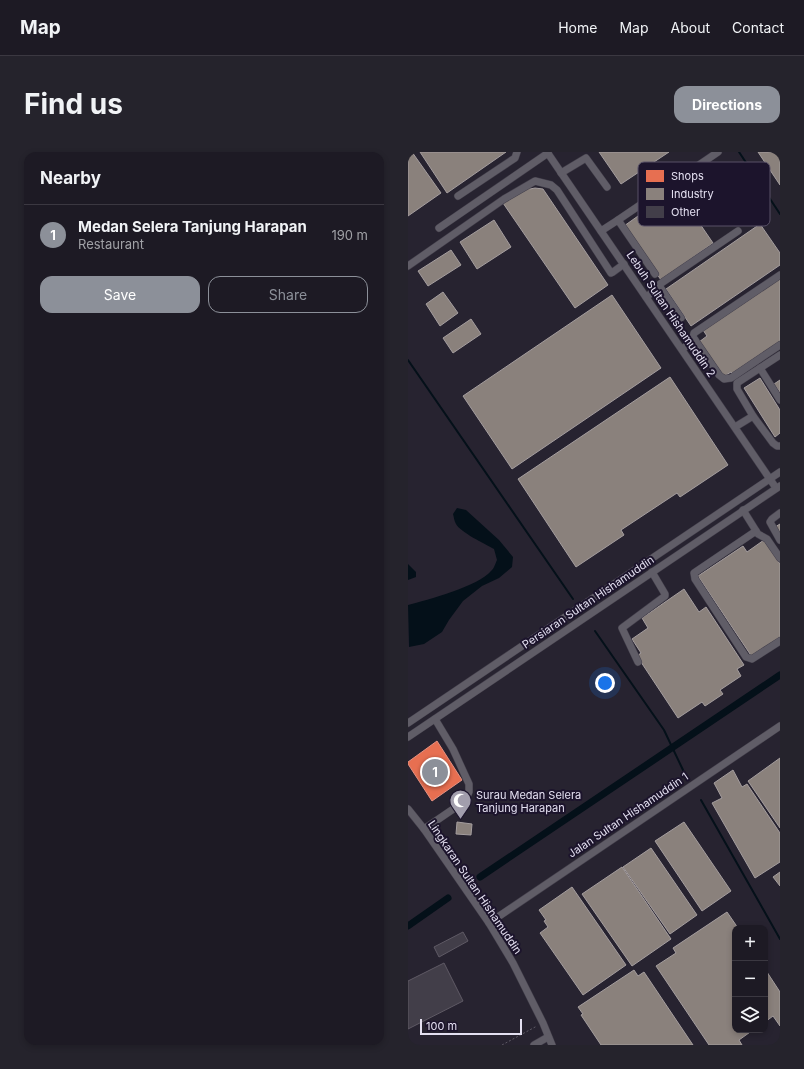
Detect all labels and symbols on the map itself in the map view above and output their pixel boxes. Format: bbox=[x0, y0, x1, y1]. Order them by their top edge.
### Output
legend bbox=[638, 162, 770, 226]
text: Shops bbox=[671, 169, 704, 183]
text: Industry bbox=[671, 187, 714, 201]
text: Other bbox=[671, 205, 700, 219]
street label: Lebuh Sultan Hishamuddin 2 bbox=[623, 248, 719, 380]
street label: Persiaran Sultan Hishamuddin bbox=[519, 553, 657, 651]
your location bbox=[595, 673, 615, 693]
pin: 1 bbox=[422, 757, 448, 787]
street label: Jalan Sultan Hishamuddin 1 bbox=[565, 769, 691, 861]
mosque icon: Surau Medan Selera Tanjung Harapan bbox=[447, 788, 473, 821]
place label: Surau Medan Selera Tanjung Harapan bbox=[476, 788, 581, 815]
street label: Lingkaran Sultan Hishamuddin bbox=[425, 818, 525, 956]
scale bar bbox=[420, 1017, 522, 1036]

